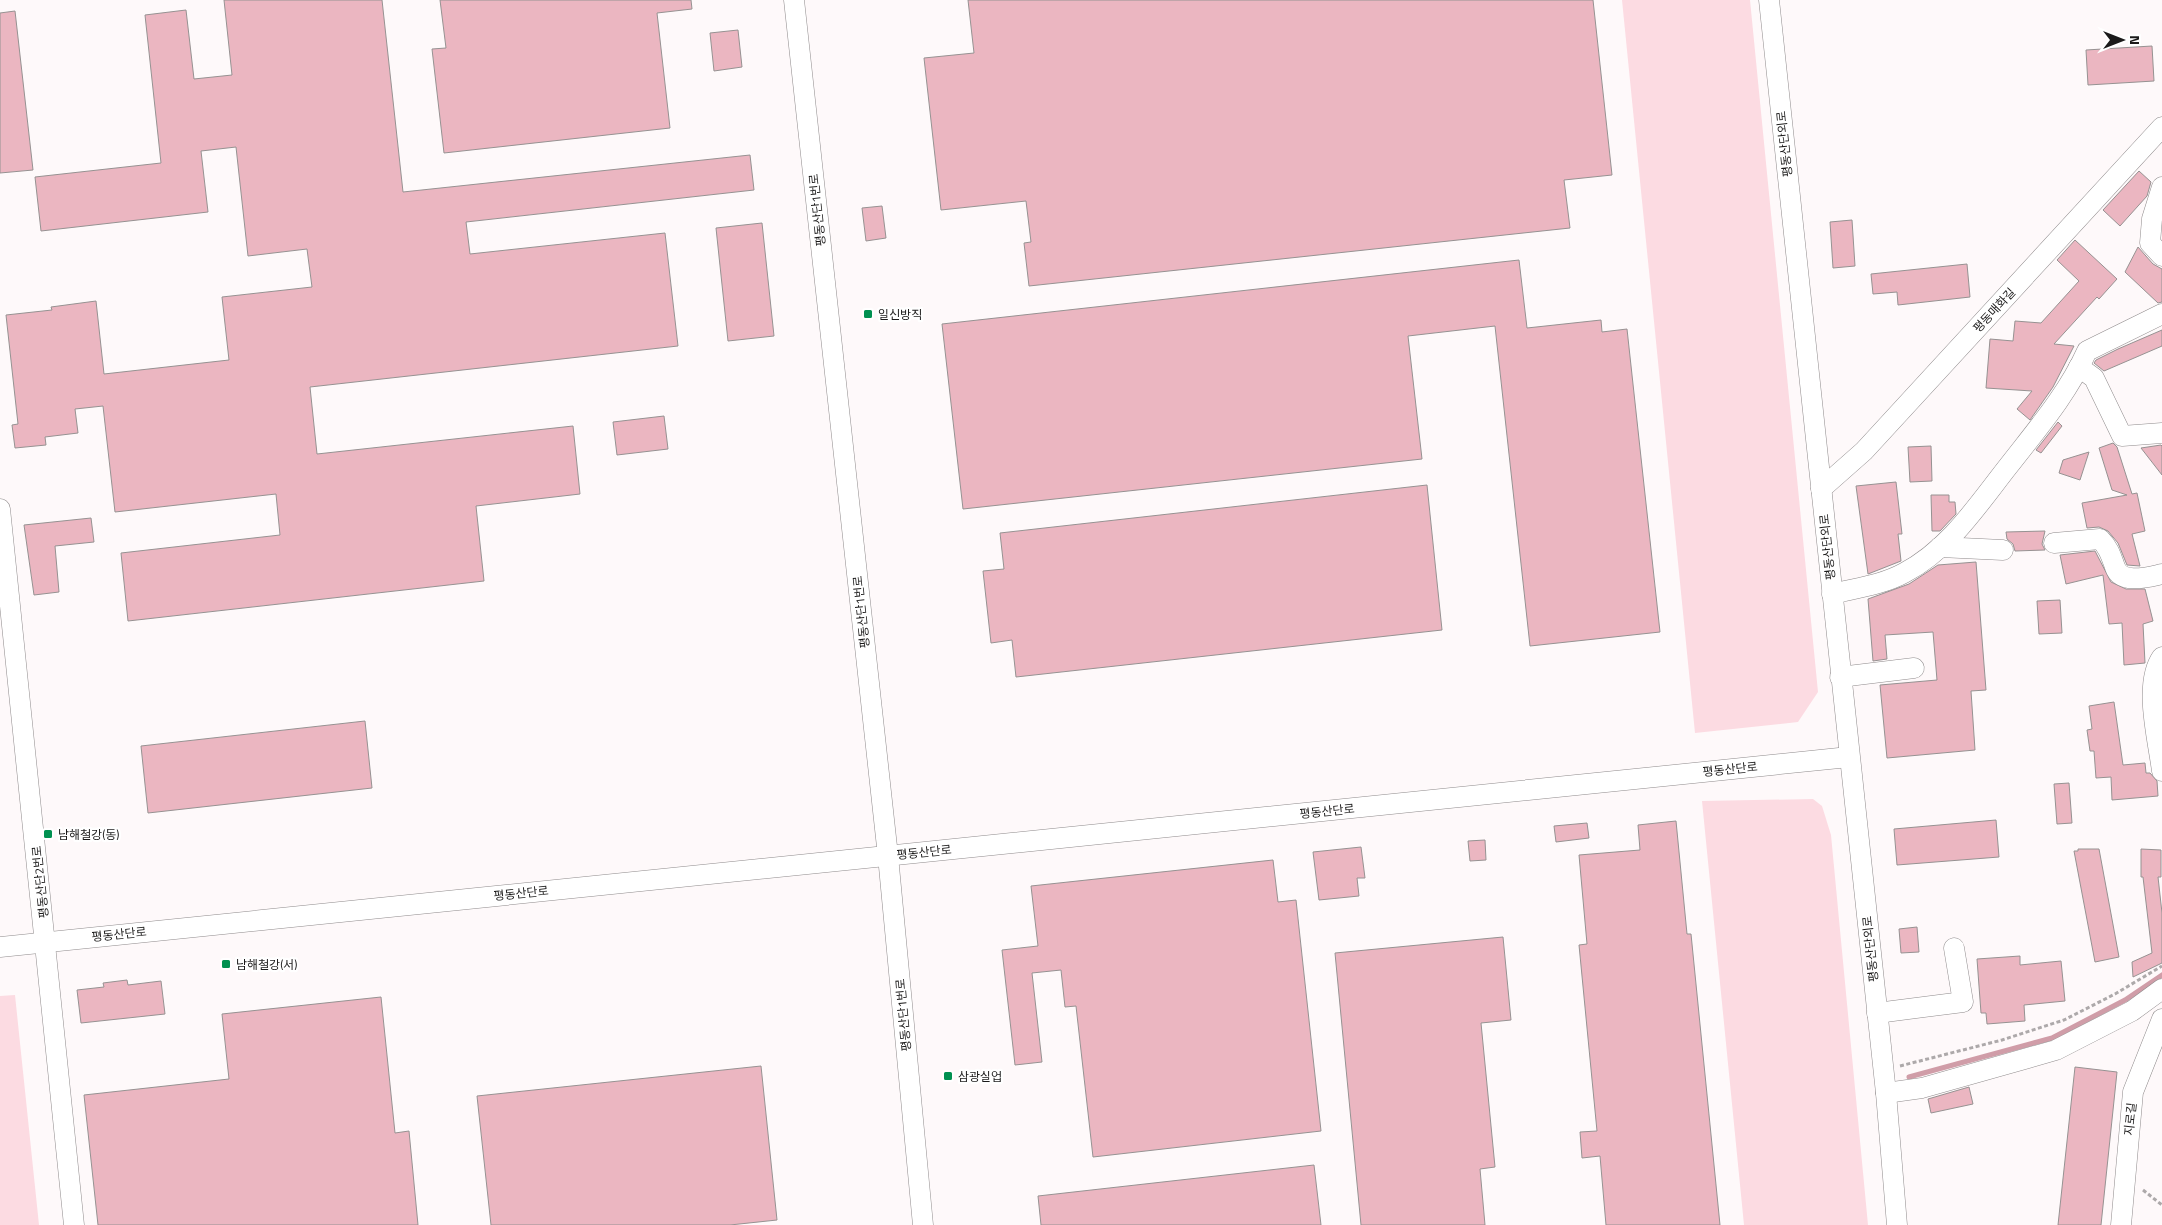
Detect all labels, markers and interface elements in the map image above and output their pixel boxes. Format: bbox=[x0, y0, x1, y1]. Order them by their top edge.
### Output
north arrow bbox=[2097, 15, 2147, 65]
text: N bbox=[2125, 35, 2146, 45]
street label: 평동산단외로 bbox=[1771, 110, 1797, 178]
street label: 평동산단1번로 bbox=[804, 173, 830, 247]
street label: 평동매화길 bbox=[1968, 283, 2020, 337]
place label: 일신방직 bbox=[878, 305, 922, 324]
marker: 일신방직 bbox=[862, 308, 874, 320]
street label: 평동산단외로 bbox=[1814, 513, 1840, 581]
street label: 평동산단1번로 bbox=[848, 575, 874, 649]
street label: 평동산단로 bbox=[1702, 757, 1758, 781]
street label: 평동산단로 bbox=[1299, 799, 1355, 823]
place label: 남해철강(동) bbox=[58, 825, 120, 844]
marker: 남해철강(동) bbox=[42, 828, 54, 840]
street label: 평동산단로 bbox=[896, 840, 952, 864]
street label: 평동산단2번로 bbox=[27, 845, 53, 919]
street label: 평동산단로 bbox=[493, 881, 549, 905]
street label: 평동산단외로 bbox=[1857, 915, 1883, 983]
street label: 평동산단로 bbox=[91, 922, 147, 946]
place label: 남해철강(서) bbox=[236, 955, 298, 974]
marker: 남해철강(서) bbox=[220, 958, 232, 970]
street label: 평동산단1번로 bbox=[890, 978, 916, 1052]
place label: 삼광실업 bbox=[958, 1067, 1002, 1086]
marker: 삼광실업 bbox=[942, 1070, 954, 1082]
street label: 지로길 bbox=[2119, 1102, 2141, 1136]

